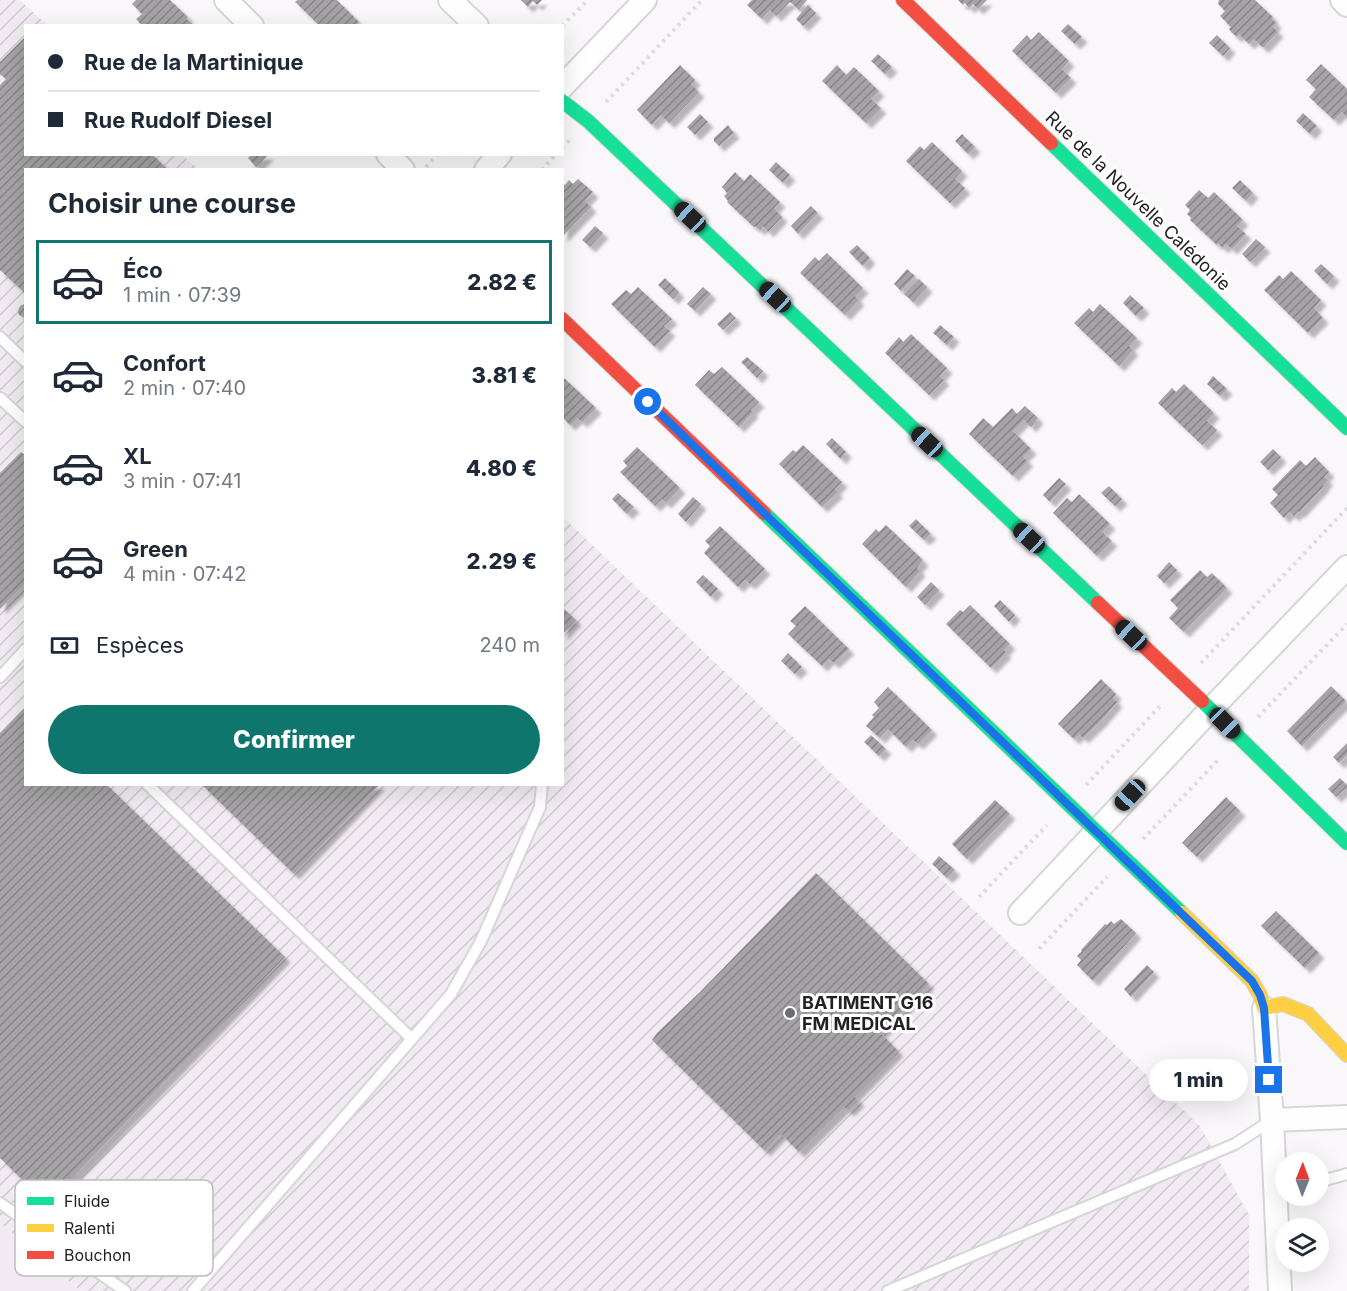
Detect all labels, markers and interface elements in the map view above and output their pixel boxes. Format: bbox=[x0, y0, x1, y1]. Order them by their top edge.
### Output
text: Rue de la Martinique bbox=[84, 49, 304, 75]
text: Rue Rudolf Diesel bbox=[84, 107, 272, 133]
street label: Rue de la Nouvelle Calédonie bbox=[1042, 107, 1235, 295]
text: Choisir une course bbox=[48, 187, 296, 220]
car bbox=[671, 198, 709, 236]
icon: car bbox=[51, 255, 105, 309]
text: Éco bbox=[123, 257, 163, 283]
text: 2.82 € bbox=[467, 269, 537, 295]
car bbox=[756, 278, 794, 316]
text: 1 min · 07:39 bbox=[123, 283, 241, 307]
icon: car bbox=[51, 348, 105, 402]
text: Confort bbox=[123, 350, 206, 376]
text: 3.81 € bbox=[472, 362, 537, 388]
text: 2 min · 07:40 bbox=[123, 376, 246, 400]
route start bbox=[634, 388, 661, 415]
car bbox=[908, 423, 946, 461]
icon: car bbox=[51, 441, 105, 495]
text: XL bbox=[123, 443, 152, 469]
text: 4.80 € bbox=[466, 455, 537, 481]
text: 3 min · 07:41 bbox=[123, 469, 241, 493]
car bbox=[1010, 519, 1048, 557]
icon: car bbox=[51, 534, 105, 588]
text: Green bbox=[123, 536, 188, 562]
text: 2.29 € bbox=[467, 548, 537, 574]
text: 4 min · 07:42 bbox=[123, 562, 247, 586]
car bbox=[1112, 616, 1150, 654]
icon: cash bbox=[48, 629, 81, 662]
text: Espèces bbox=[96, 632, 184, 658]
text: 240 m bbox=[479, 633, 540, 657]
car bbox=[1206, 704, 1244, 742]
button: Confirmer bbox=[48, 705, 540, 774]
car bbox=[1111, 776, 1149, 814]
place label: BATIMENT G16 FM MEDICAL bbox=[802, 992, 933, 1034]
marker: BATIMENT G16 FM MEDICAL bbox=[783, 1006, 797, 1020]
callout: 1 min bbox=[1149, 1059, 1248, 1101]
route end bbox=[1255, 1066, 1282, 1093]
text: 1 min bbox=[1173, 1068, 1224, 1092]
north arrow bbox=[1275, 1152, 1329, 1206]
map controls bbox=[1275, 1152, 1329, 1272]
legend bbox=[15, 1180, 213, 1276]
text: Fluide bbox=[64, 1191, 110, 1211]
text: Ralenti bbox=[64, 1218, 115, 1238]
button: layers bbox=[1275, 1218, 1329, 1272]
text: Bouchon bbox=[64, 1245, 131, 1265]

